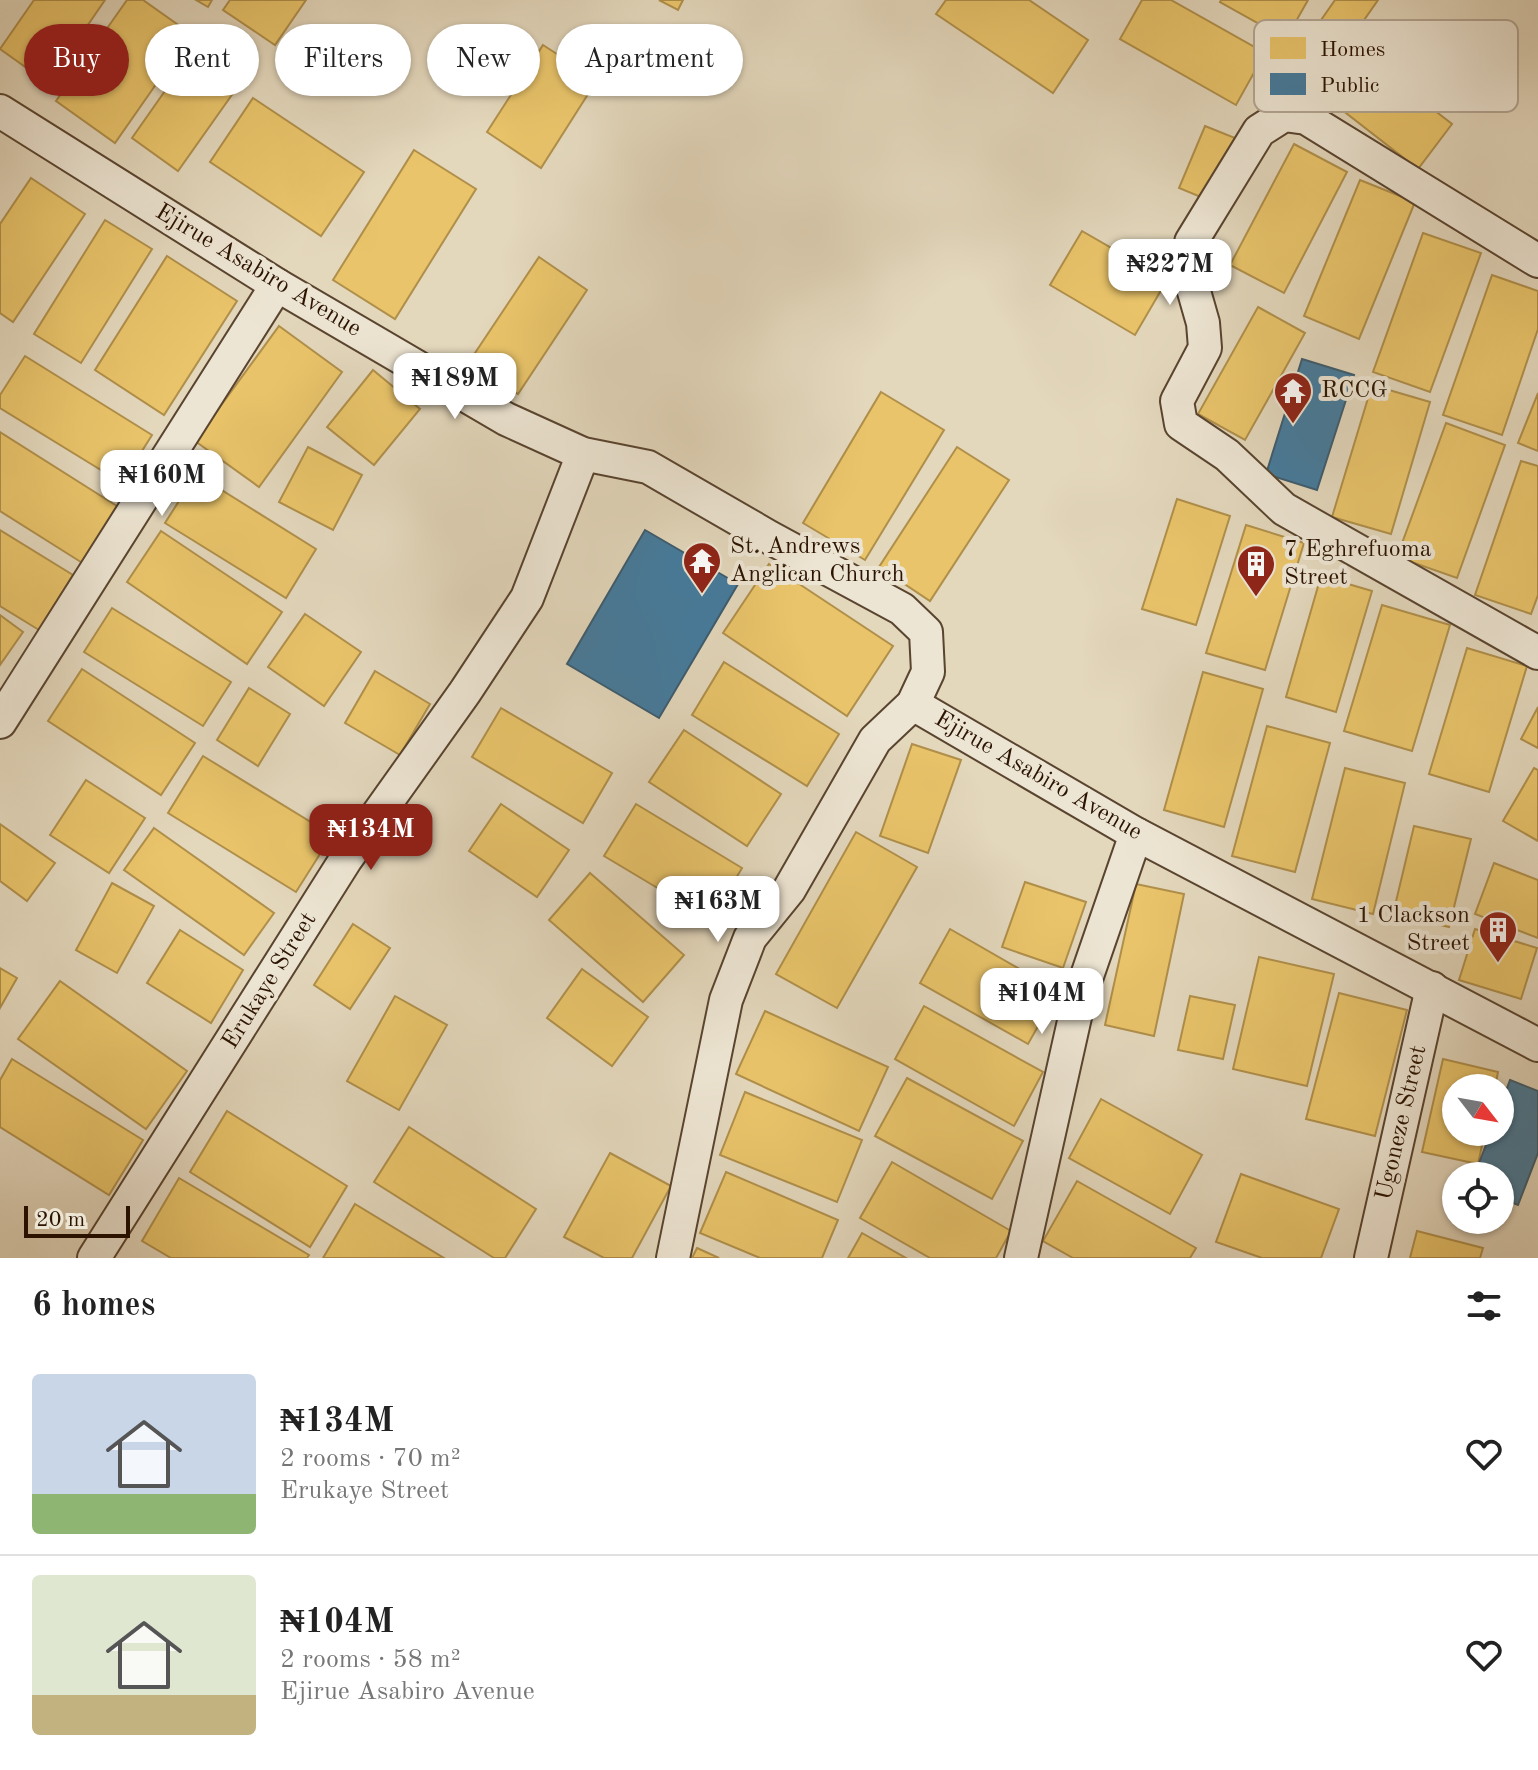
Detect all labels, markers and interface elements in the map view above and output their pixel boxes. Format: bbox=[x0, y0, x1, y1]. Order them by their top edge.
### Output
legend bbox=[1254, 20, 1518, 112]
chip: Buy bbox=[24, 24, 129, 96]
chip: Rent bbox=[145, 24, 259, 96]
chip: Filters bbox=[275, 24, 411, 96]
chip: New bbox=[427, 24, 540, 96]
chip: Apartment bbox=[556, 24, 743, 96]
text: Homes bbox=[1320, 39, 1385, 61]
text: Public bbox=[1320, 75, 1379, 97]
street label: Ejirue Asabiro Avenue bbox=[151, 200, 365, 342]
pin: ₦227M bbox=[1114, 239, 1226, 307]
text: ₦227M bbox=[1126, 252, 1214, 278]
pin: ₦189M bbox=[399, 353, 511, 421]
text: ₦189M bbox=[411, 366, 499, 392]
temple icon: RCCG bbox=[1272, 370, 1314, 425]
place label: RCCG bbox=[1321, 379, 1388, 403]
pin: ₦160M bbox=[106, 450, 218, 518]
text: ₦160M bbox=[118, 463, 206, 489]
place label: St. Andrews Anglican Church bbox=[730, 535, 905, 587]
place label: 7 Eghrefuoma Street bbox=[1284, 538, 1432, 590]
temple icon: St. Andrews Anglican Church bbox=[681, 540, 723, 595]
building icon: 7 Eghrefuoma Street bbox=[1235, 543, 1277, 598]
street label: Ejirue Asabiro Avenue bbox=[930, 707, 1146, 845]
pin: ₦134M bbox=[315, 804, 427, 872]
text: ₦134M bbox=[327, 817, 415, 843]
pin: ₦163M bbox=[662, 876, 774, 944]
text: ₦163M bbox=[674, 889, 762, 915]
place label: 1 Clackson Street bbox=[1357, 904, 1470, 956]
street label: Erukaye Street bbox=[218, 908, 322, 1054]
building icon: 1 Clackson Street bbox=[1477, 909, 1519, 964]
pin: ₦104M bbox=[986, 968, 1098, 1036]
text: ₦104M bbox=[998, 981, 1086, 1007]
street label: Ugoneze Street bbox=[1372, 1043, 1432, 1203]
north arrow bbox=[1442, 1074, 1514, 1146]
map controls bbox=[1442, 1074, 1514, 1234]
button: locate bbox=[1442, 1162, 1514, 1234]
scale bar bbox=[24, 1202, 130, 1238]
text: 20 m bbox=[36, 1209, 85, 1231]
icon: filters bbox=[1462, 1284, 1506, 1328]
text: 6 homes bbox=[32, 1289, 155, 1323]
text: ₦134M bbox=[280, 1405, 394, 1439]
icon: home bbox=[96, 1406, 192, 1502]
icon: heart bbox=[1462, 1432, 1506, 1476]
text: 2 rooms · 70 m² bbox=[280, 1446, 461, 1472]
text: Erukaye Street bbox=[280, 1478, 449, 1504]
text: ₦104M bbox=[280, 1606, 394, 1640]
icon: home bbox=[96, 1607, 192, 1703]
icon: heart bbox=[1462, 1633, 1506, 1677]
text: 2 rooms · 58 m² bbox=[280, 1647, 461, 1673]
text: Ejirue Asabiro Avenue bbox=[280, 1679, 535, 1705]

